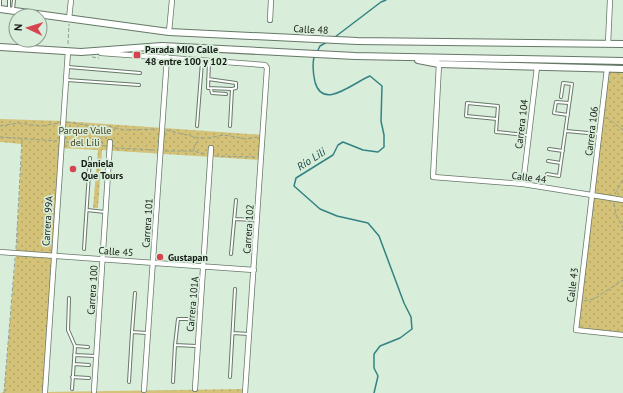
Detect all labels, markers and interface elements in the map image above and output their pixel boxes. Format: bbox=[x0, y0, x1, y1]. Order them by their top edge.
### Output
north arrow bbox=[8, 8, 48, 48]
street label: Calle 48 bbox=[293, 22, 329, 37]
text: N bbox=[11, 23, 25, 31]
place label: Parada MIO Calle 48 entre 100 y 102 bbox=[145, 43, 227, 68]
marker: Parada MIO Calle 48 entre 100 y 102 bbox=[132, 50, 142, 60]
street label: Carrera 104 bbox=[512, 98, 531, 150]
street label: Carrera 106 bbox=[582, 106, 601, 157]
park label: Parque Valle del Lili bbox=[59, 124, 111, 149]
water label: Río Lili bbox=[294, 144, 329, 173]
place label: Daniela Que Tours bbox=[81, 157, 123, 182]
marker: Daniela Que Tours bbox=[68, 164, 78, 174]
street label: Calle 44 bbox=[511, 169, 548, 186]
street label: Carrera 99A bbox=[39, 195, 56, 247]
street label: Carrera 101 bbox=[139, 198, 156, 248]
street label: Carrera 102 bbox=[240, 204, 257, 254]
street label: Calle 45 bbox=[98, 244, 134, 259]
place label: Gustapan bbox=[168, 251, 208, 264]
marker: Gustapan bbox=[155, 252, 165, 262]
street label: Carrera 100 bbox=[84, 264, 101, 315]
street label: Calle 43 bbox=[564, 267, 581, 303]
street label: Carrera 101A bbox=[184, 276, 201, 332]

